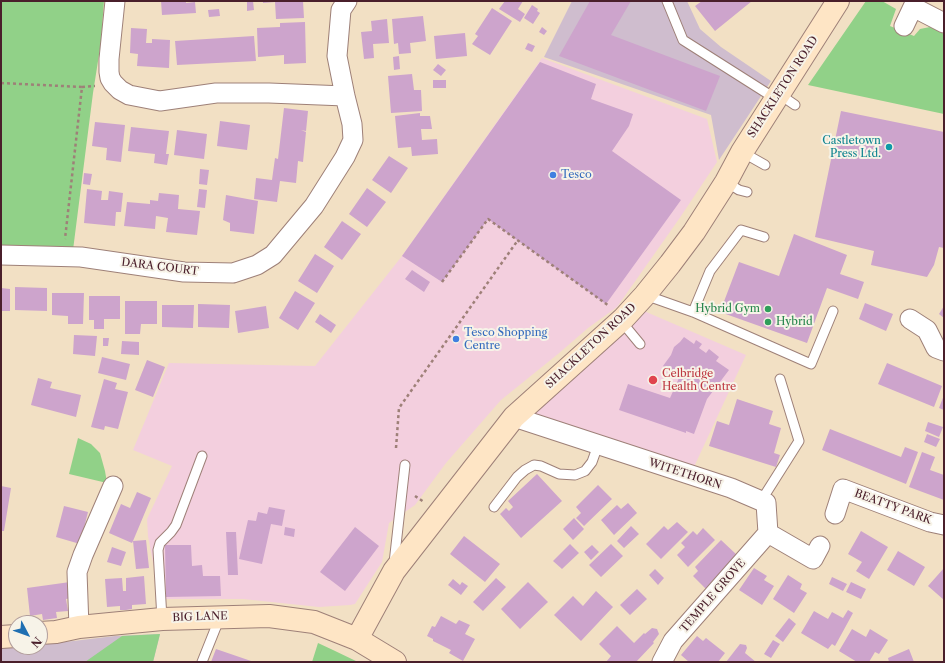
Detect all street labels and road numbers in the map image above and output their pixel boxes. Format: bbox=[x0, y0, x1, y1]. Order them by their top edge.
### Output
street label: SHACKLETON ROAD bbox=[745, 34, 821, 140]
street label: DARA COURT bbox=[121, 256, 199, 278]
street label: SHACKLETON ROAD bbox=[543, 301, 639, 391]
street label: WITETHORN bbox=[647, 456, 723, 492]
street label: BEATTY PARK bbox=[853, 487, 933, 527]
street label: TEMPLE GROVE bbox=[678, 557, 748, 635]
street label: BIG LANE bbox=[172, 609, 228, 625]

